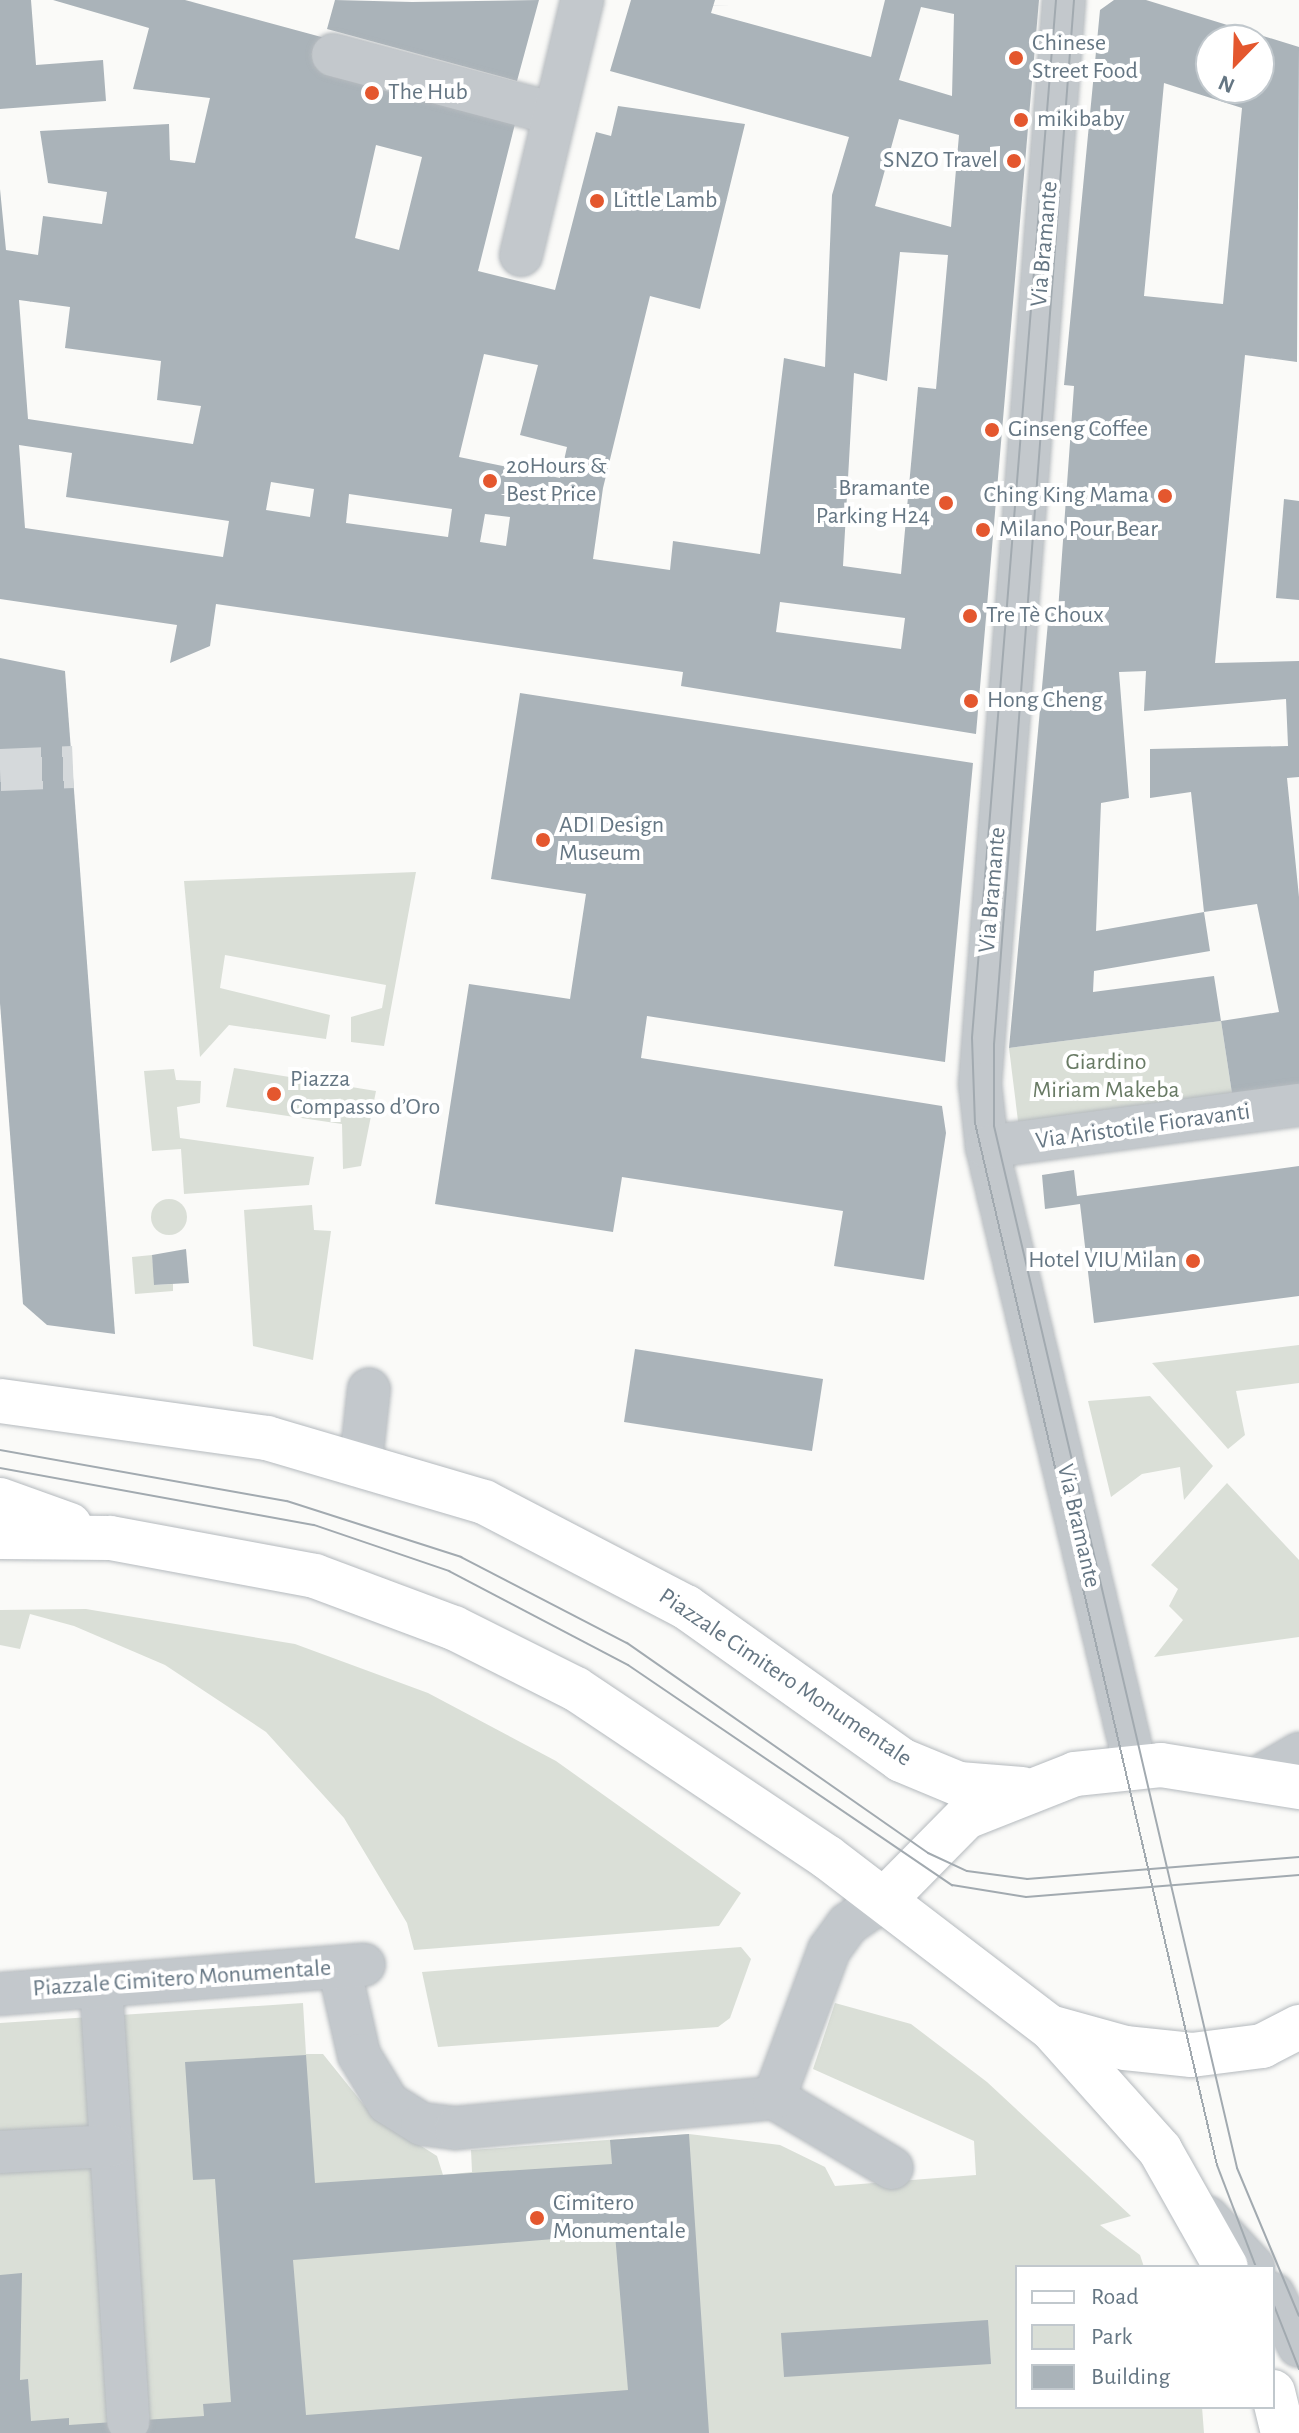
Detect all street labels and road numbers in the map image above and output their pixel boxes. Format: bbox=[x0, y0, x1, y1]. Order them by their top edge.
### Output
street label: Via Bramante bbox=[1025, 180, 1065, 308]
street label: Via Bramante bbox=[973, 826, 1013, 954]
street label: Via Aristotile Fioravanti bbox=[1034, 1098, 1252, 1156]
street label: Via Bramante bbox=[1050, 1461, 1106, 1591]
street label: Piazzale Cimitero Monumentale bbox=[653, 1582, 917, 1774]
street label: Piazzale Cimitero Monumentale bbox=[32, 1954, 332, 2004]

